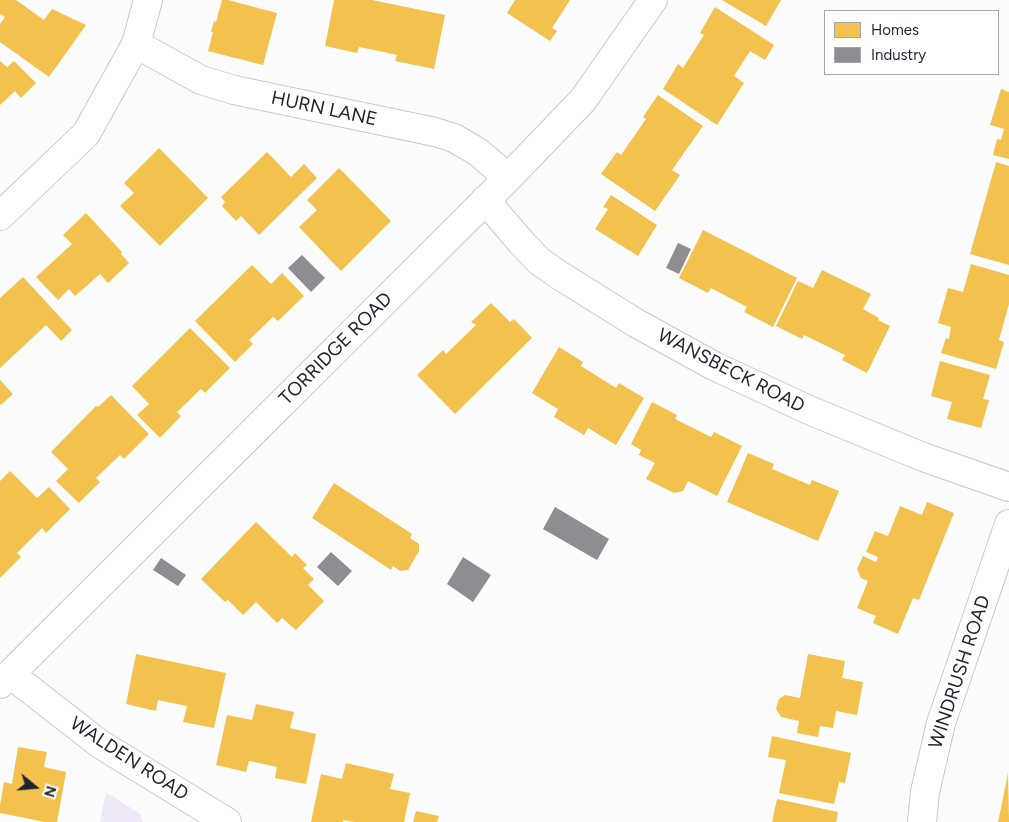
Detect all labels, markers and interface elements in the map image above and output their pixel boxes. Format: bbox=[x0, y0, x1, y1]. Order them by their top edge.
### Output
legend bbox=[824, 10, 999, 75]
text: Homes bbox=[871, 21, 919, 39]
text: Industry bbox=[871, 46, 926, 64]
street label: HURN LANE bbox=[269, 87, 379, 131]
street label: TORRIDGE ROAD bbox=[275, 288, 397, 410]
street label: WANSBECK ROAD bbox=[654, 324, 808, 418]
street label: WINDRUSH ROAD bbox=[924, 593, 996, 751]
street label: WALDEN ROAD bbox=[65, 712, 193, 806]
north arrow bbox=[10, 762, 60, 812]
text: N bbox=[40, 784, 60, 799]

